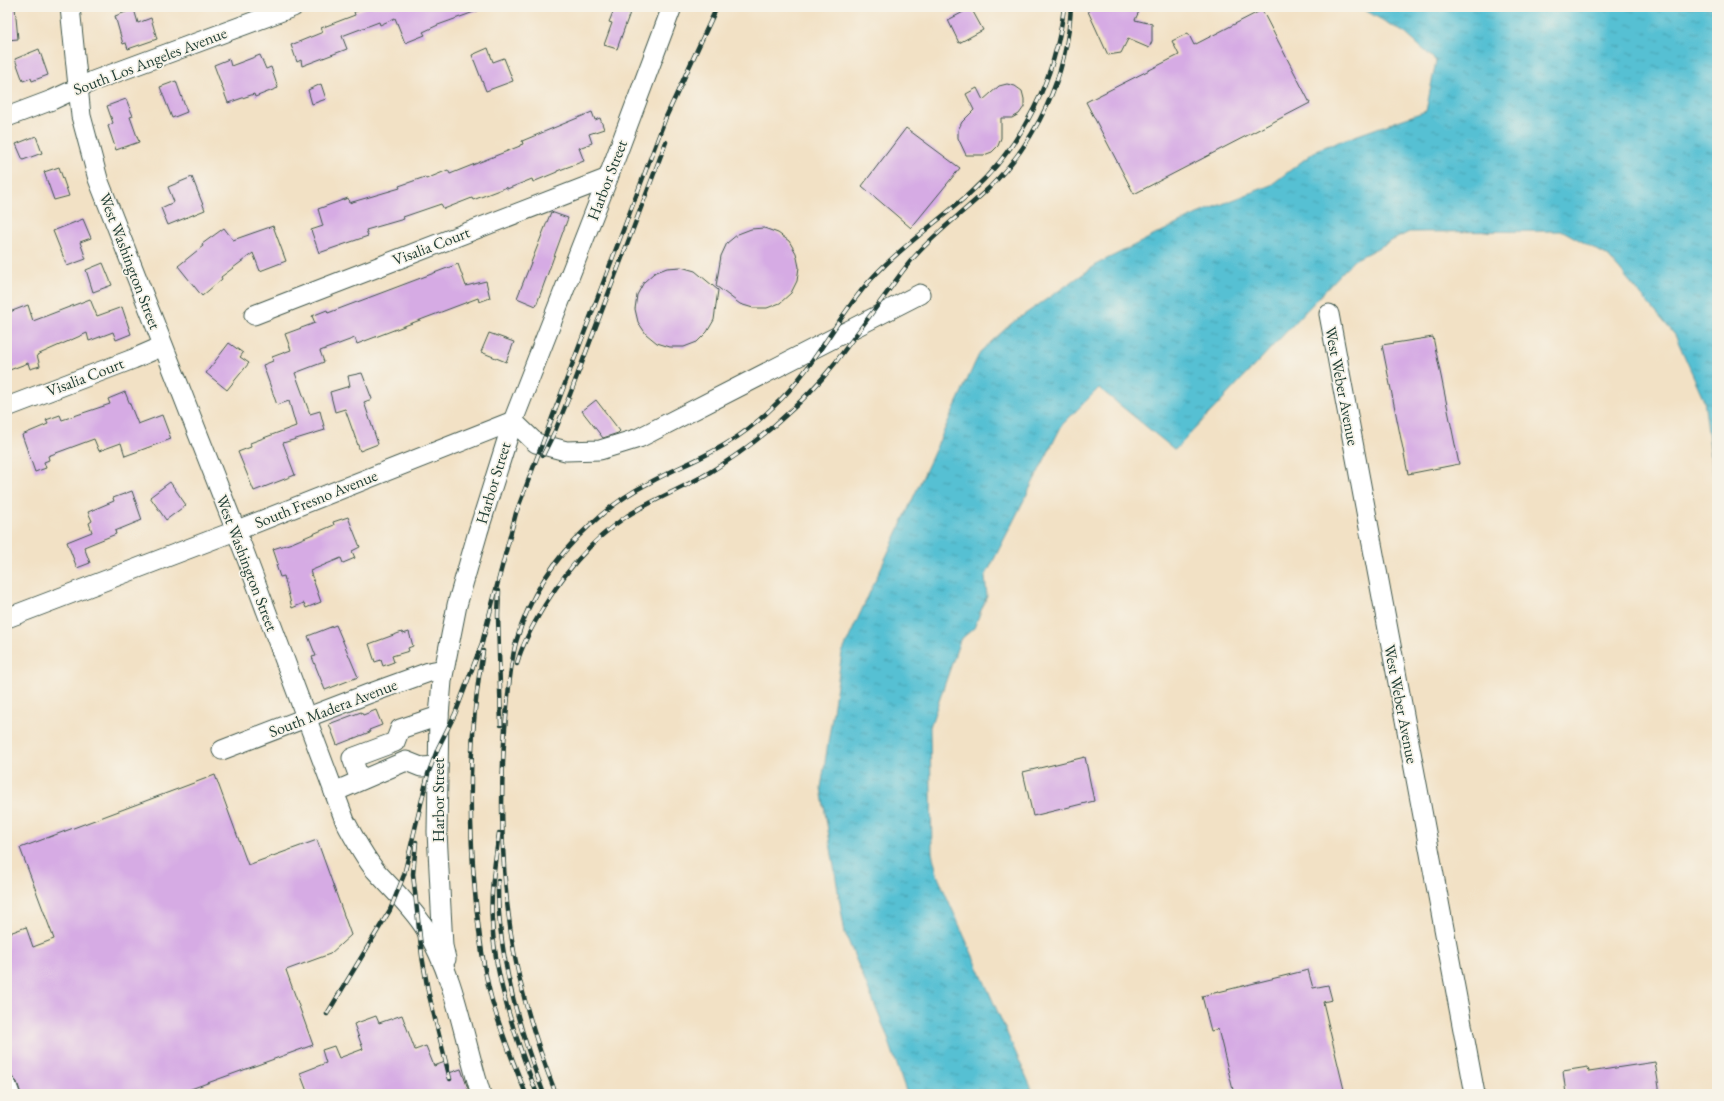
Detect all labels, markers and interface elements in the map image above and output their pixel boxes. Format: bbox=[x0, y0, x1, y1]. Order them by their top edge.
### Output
street label: South Los Angeles Avenue bbox=[70, 22, 230, 100]
street label: Harbor Street bbox=[582, 137, 632, 223]
street label: West Washington Street bbox=[94, 190, 166, 332]
street label: Visalia Court bbox=[389, 222, 473, 270]
street label: West Weber Avenue bbox=[1320, 325, 1364, 447]
street label: Visalia Court bbox=[43, 353, 127, 401]
street label: Harbor Street bbox=[471, 440, 515, 526]
street label: South Fresno Avenue bbox=[251, 465, 381, 533]
street label: West Washington Street bbox=[211, 492, 283, 634]
street label: West Weber Avenue bbox=[1379, 643, 1423, 765]
street label: South Madera Avenue bbox=[266, 674, 400, 742]
street label: Harbor Street bbox=[428, 758, 449, 842]

